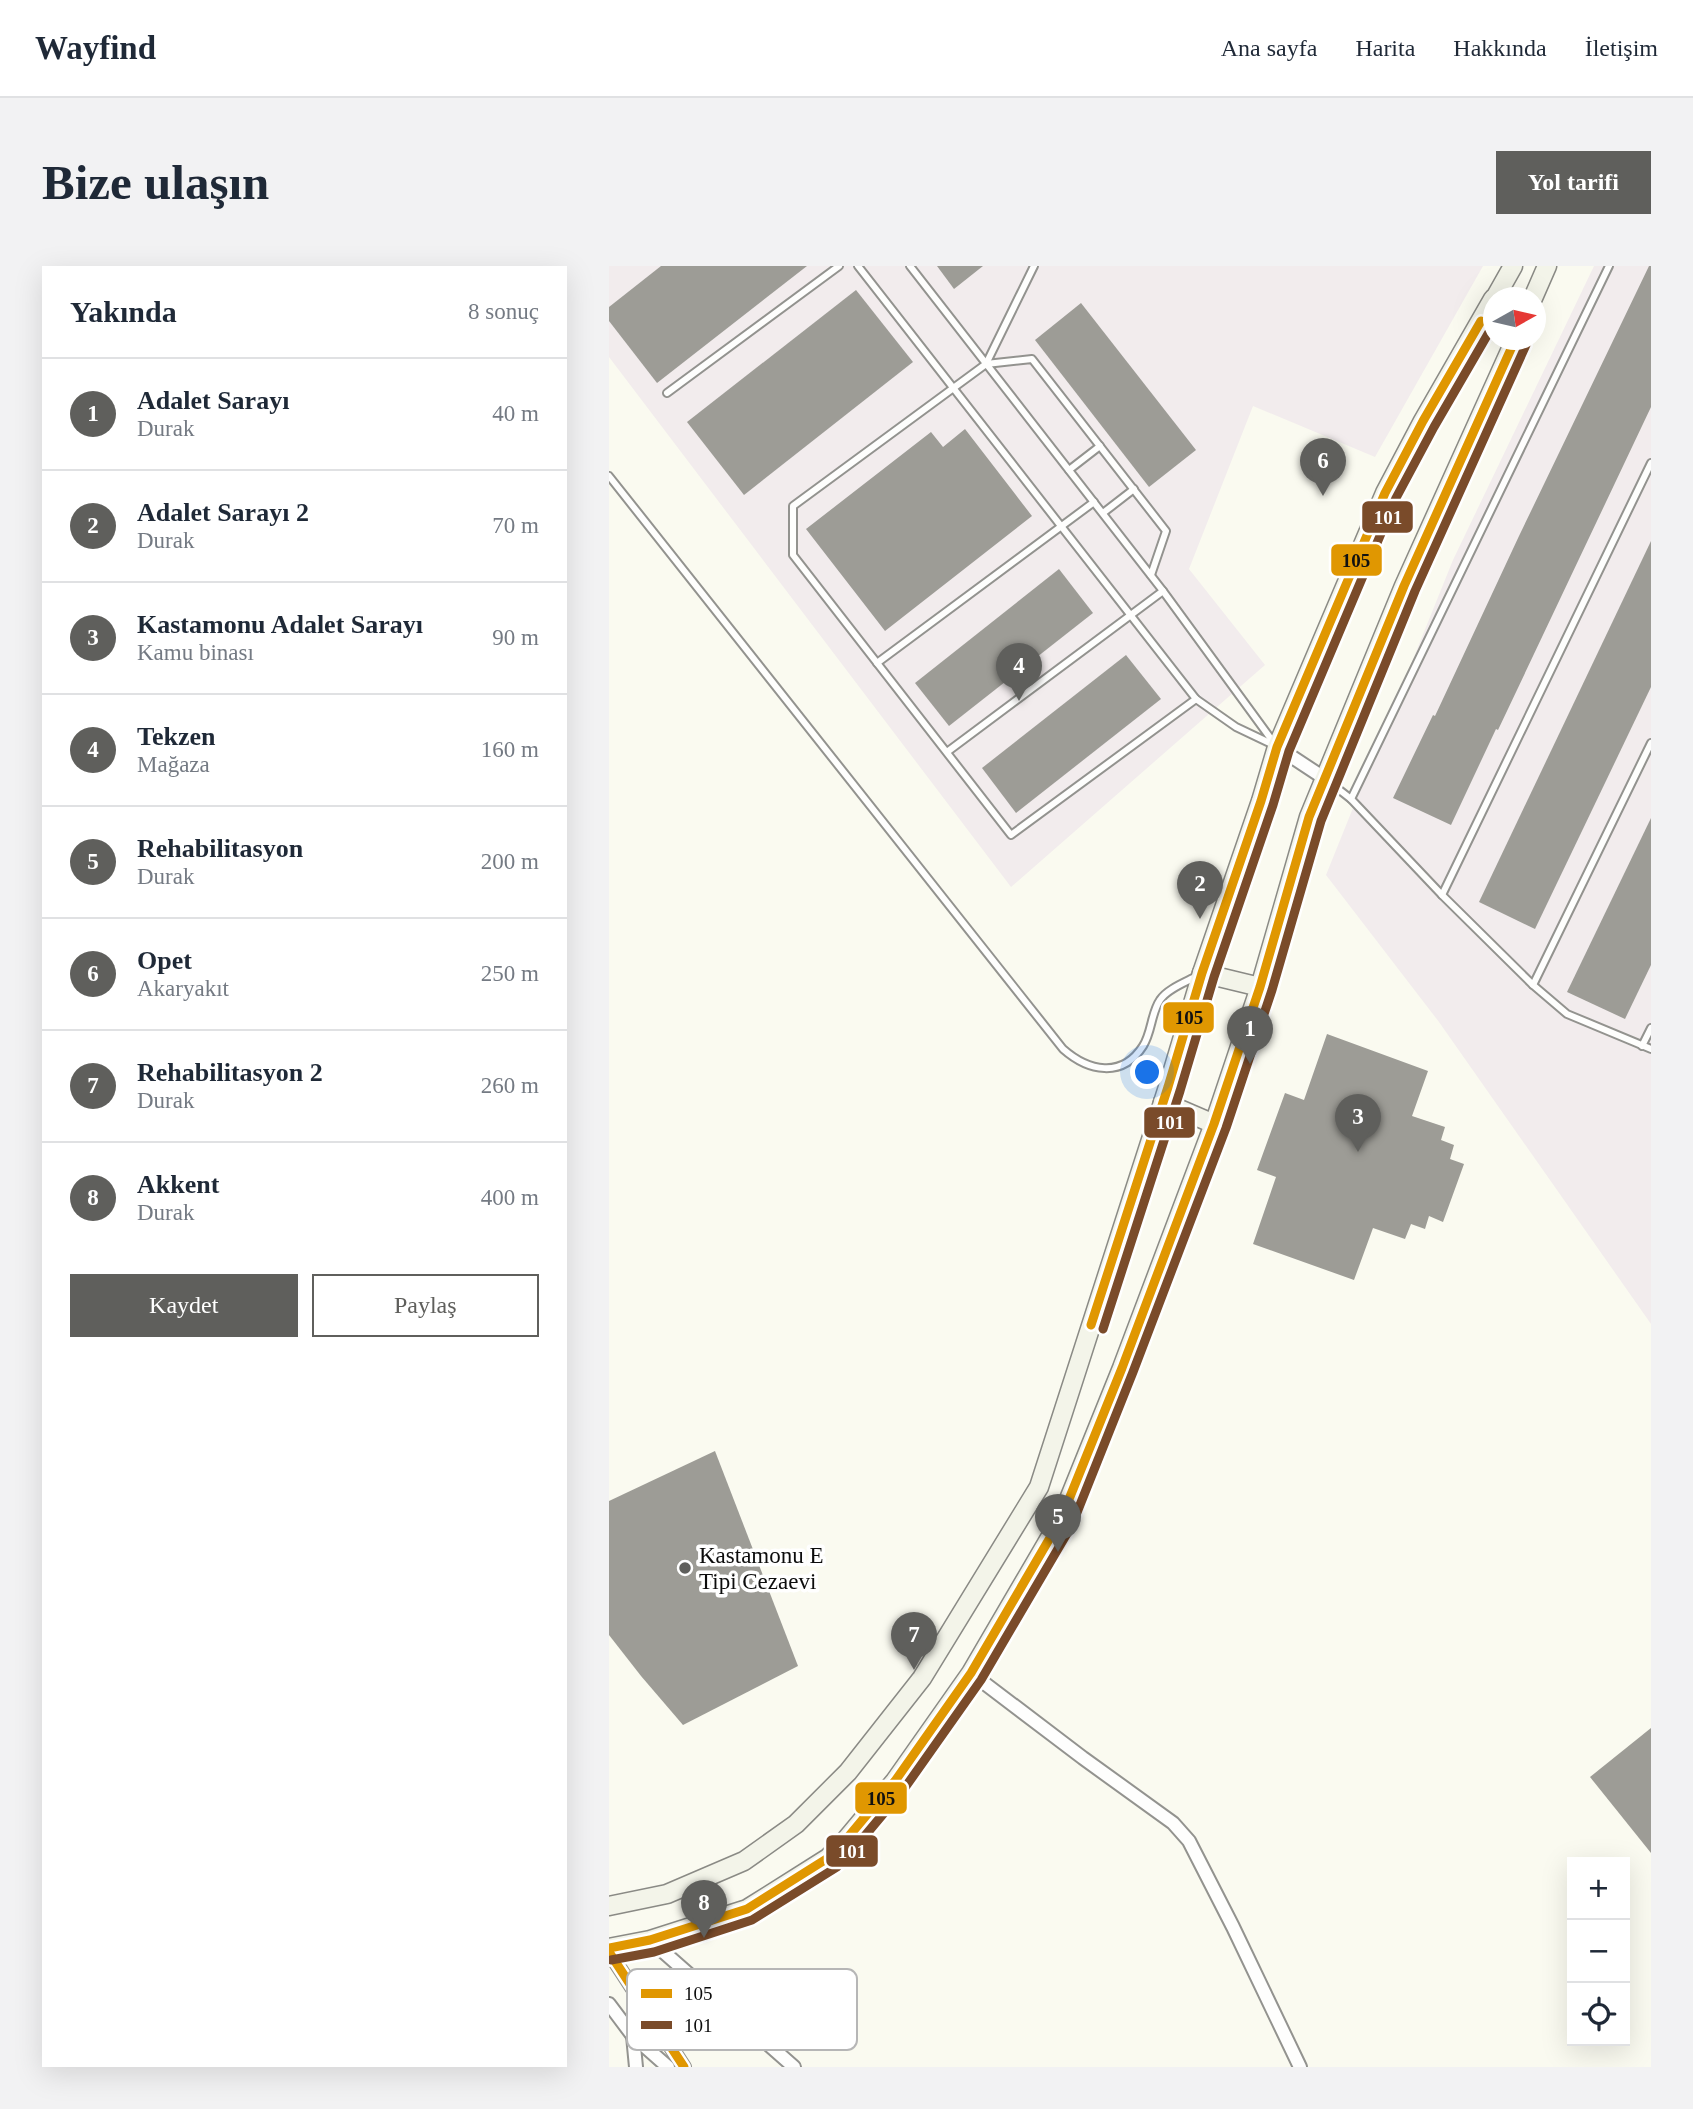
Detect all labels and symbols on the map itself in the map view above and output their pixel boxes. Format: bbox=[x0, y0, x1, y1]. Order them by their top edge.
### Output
north arrow bbox=[1483, 287, 1546, 350]
pin: 6 bbox=[1300, 438, 1346, 496]
line badge: 101 bbox=[1361, 500, 1414, 534]
text: 101 bbox=[1374, 507, 1402, 528]
line badge: 105 bbox=[1330, 543, 1383, 577]
text: 105 bbox=[1342, 550, 1370, 571]
pin: 4 bbox=[996, 643, 1042, 701]
pin: 2 bbox=[1177, 861, 1223, 919]
line badge: 105 bbox=[1162, 1001, 1215, 1034]
pin: 1 bbox=[1227, 1006, 1273, 1064]
text: 105 bbox=[1175, 1007, 1203, 1028]
your location bbox=[1130, 1055, 1164, 1089]
pin: 3 bbox=[1335, 1094, 1381, 1152]
line badge: 101 bbox=[1143, 1106, 1196, 1139]
text: 101 bbox=[1156, 1112, 1184, 1133]
pin: 5 bbox=[1035, 1494, 1081, 1552]
place label: Kastamonu E Tipi Cezaevi bbox=[699, 1543, 824, 1594]
marker: Kastamonu E Tipi Cezaevi bbox=[677, 1560, 693, 1576]
pin: 7 bbox=[891, 1612, 937, 1670]
line badge: 105 bbox=[854, 1781, 908, 1815]
text: 105 bbox=[867, 1788, 895, 1809]
line badge: 101 bbox=[825, 1834, 879, 1868]
text: 101 bbox=[838, 1841, 866, 1862]
pin: 8 bbox=[681, 1880, 727, 1938]
legend bbox=[627, 1969, 857, 2050]
text: 105 bbox=[684, 1983, 713, 2004]
text: 101 bbox=[684, 2015, 713, 2036]

